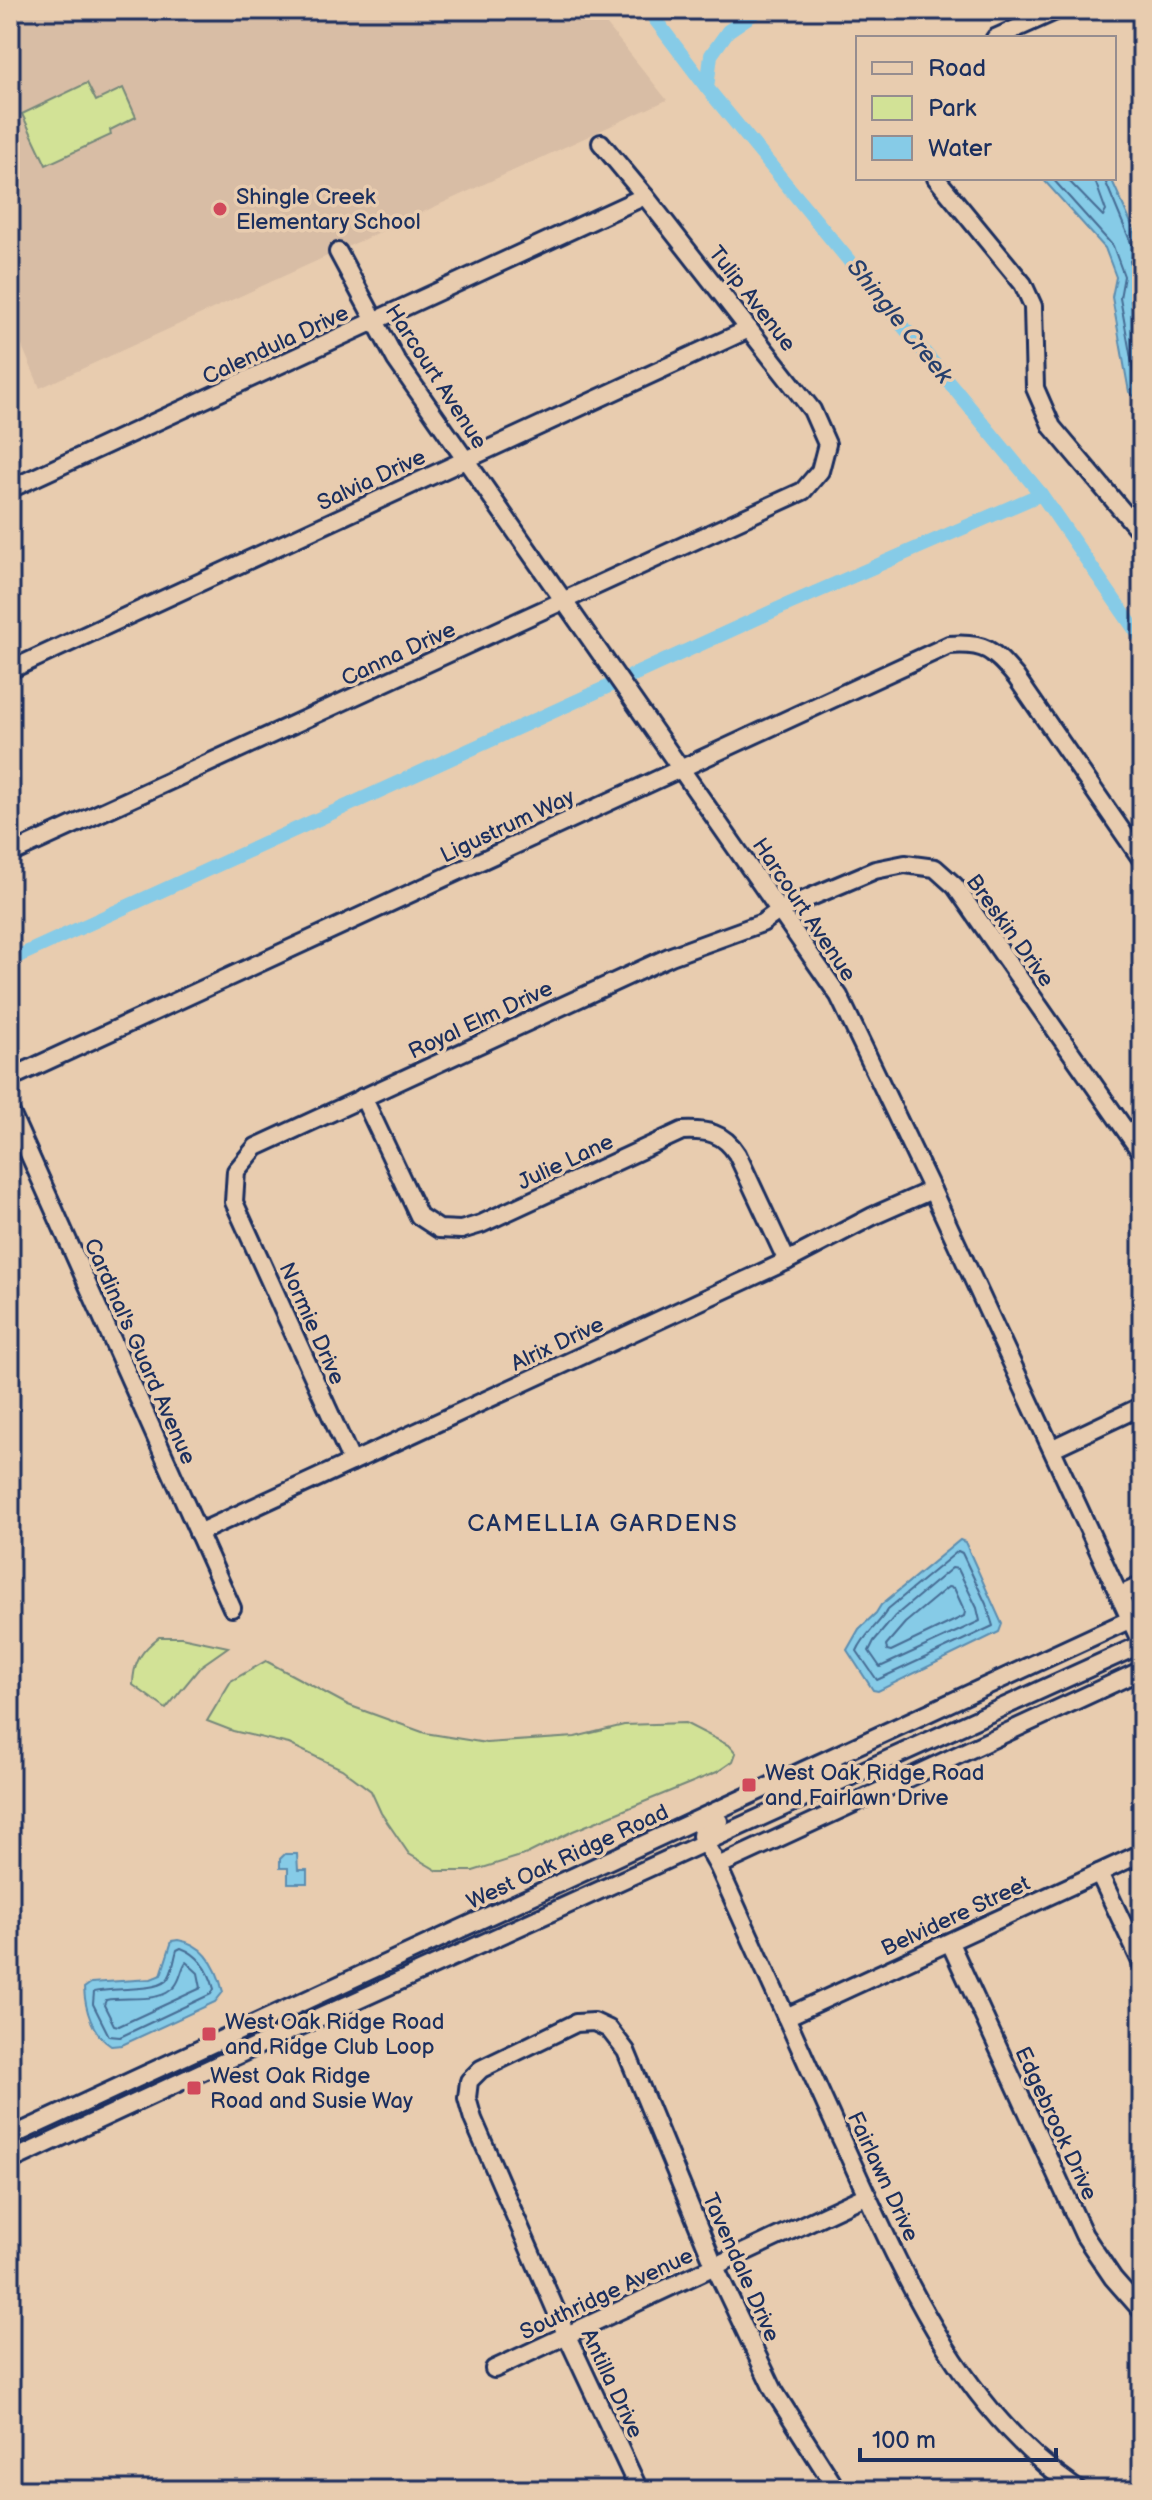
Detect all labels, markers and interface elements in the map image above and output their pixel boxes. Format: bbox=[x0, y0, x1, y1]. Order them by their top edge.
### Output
legend bbox=[856, 36, 1116, 180]
text: Road bbox=[928, 54, 986, 83]
text: Park bbox=[928, 94, 976, 123]
text: Water bbox=[928, 134, 992, 163]
place label: Shingle Creek Elementary School bbox=[236, 184, 421, 236]
marker: Shingle Creek Elementary School bbox=[211, 200, 229, 218]
street label: Tulip Avenue bbox=[702, 241, 801, 357]
water label: Shingle Creek bbox=[840, 253, 959, 390]
street label: Harcourt Avenue bbox=[379, 299, 493, 454]
street label: Calendula Drive bbox=[198, 300, 353, 391]
street label: Salvia Drive bbox=[313, 444, 430, 517]
street label: Canna Drive bbox=[337, 616, 460, 693]
street label: Ligustrum Way bbox=[436, 783, 579, 869]
street label: Harcourt Avenue bbox=[746, 833, 862, 987]
street label: Breskin Drive bbox=[960, 869, 1060, 992]
street label: Royal Elm Drive bbox=[404, 975, 557, 1066]
street label: Julie Lane bbox=[513, 1128, 618, 1196]
street label: Cardinal's Guard Avenue bbox=[78, 1234, 202, 1469]
street label: Normie Drive bbox=[273, 1258, 351, 1389]
street label: Alrix Drive bbox=[507, 1311, 608, 1378]
district label: CAMELLIA GARDENS bbox=[467, 1509, 739, 1538]
place label: West Oak Ridge Road and Fairlawn Drive bbox=[765, 1760, 984, 1812]
marker: West Oak Ridge Road and Fairlawn Drive bbox=[740, 1776, 758, 1794]
street label: West Oak Ridge Road bbox=[463, 1799, 673, 1916]
street label: Belvidere Street bbox=[877, 1870, 1034, 1963]
place label: West Oak Ridge Road and Ridge Club Loop bbox=[225, 2009, 444, 2061]
marker: West Oak Ridge Road and Ridge Club Loop bbox=[200, 2025, 218, 2043]
street label: Edgebrook Drive bbox=[1008, 2043, 1103, 2205]
place label: West Oak Ridge Road and Susie Way bbox=[210, 2063, 413, 2115]
marker: West Oak Ridge Road and Susie Way bbox=[185, 2079, 203, 2097]
street label: Fairlawn Drive bbox=[841, 2107, 924, 2246]
street label: Tavendale Drive bbox=[696, 2189, 785, 2346]
street label: Southridge Avenue bbox=[516, 2242, 698, 2346]
street label: Antilla Drive bbox=[575, 2325, 649, 2443]
scale bar bbox=[860, 2412, 1056, 2462]
text: 100 m bbox=[872, 2426, 936, 2455]

